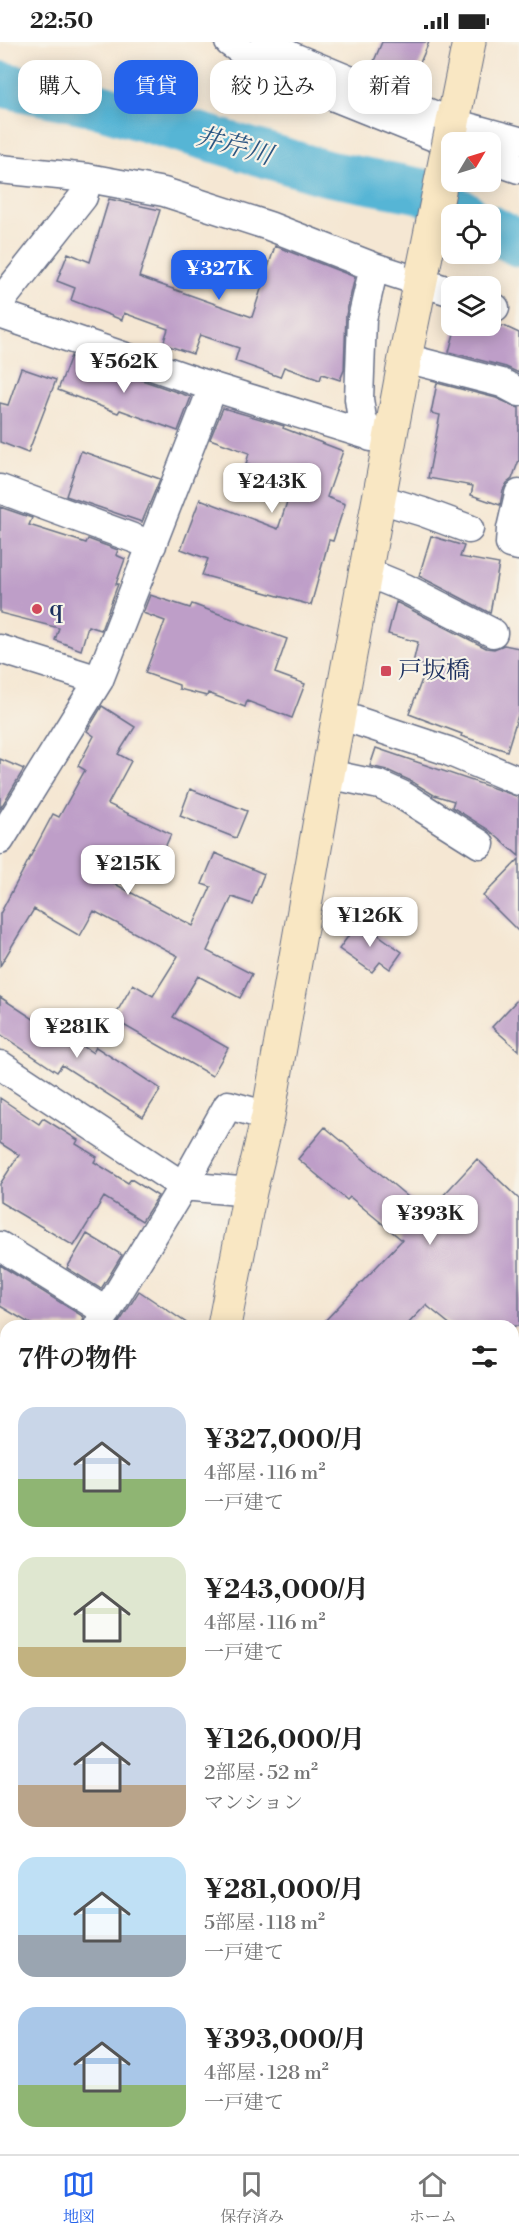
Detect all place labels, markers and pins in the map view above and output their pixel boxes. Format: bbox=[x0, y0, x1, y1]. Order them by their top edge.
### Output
pin: ¥327K bbox=[177, 250, 261, 301]
pin: ¥562K bbox=[82, 343, 166, 394]
pin: ¥243K bbox=[230, 463, 314, 514]
place label: q bbox=[49, 594, 63, 624]
marker: q bbox=[30, 602, 44, 616]
place label: 戸坂橋 bbox=[398, 656, 470, 686]
marker: 戸坂橋 bbox=[379, 664, 393, 678]
pin: ¥215K bbox=[86, 845, 170, 896]
pin: ¥126K bbox=[328, 897, 412, 948]
pin: ¥281K bbox=[35, 1008, 119, 1059]
pin: ¥393K bbox=[388, 1195, 472, 1246]

